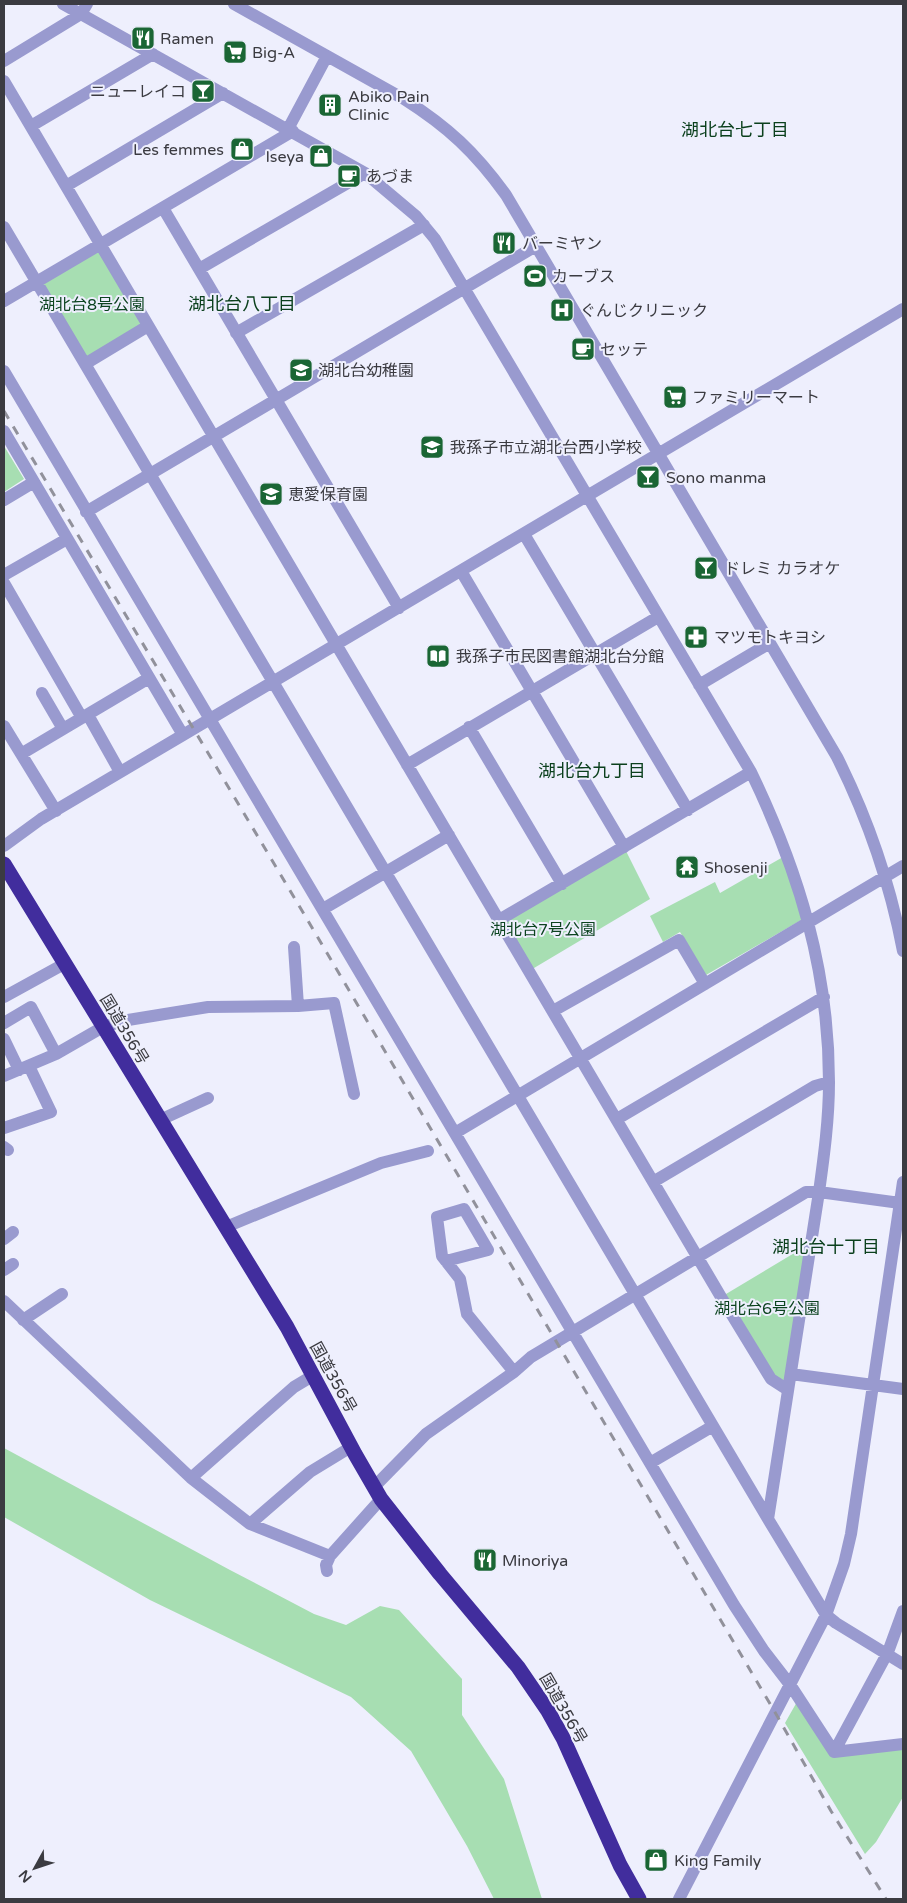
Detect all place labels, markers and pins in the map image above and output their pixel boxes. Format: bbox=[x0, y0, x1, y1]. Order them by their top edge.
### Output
restaurant icon: Ramen bbox=[130, 25, 156, 51]
place label: Ramen bbox=[160, 29, 214, 49]
supermarket icon: Big-A bbox=[222, 39, 248, 65]
place label: Big-A bbox=[252, 43, 295, 63]
bar icon: ニューレイコ bbox=[190, 78, 216, 104]
place label: ニューレイコ bbox=[90, 82, 186, 102]
place label: Abiko Pain Clinic bbox=[348, 87, 429, 125]
building icon: Abiko Pain Clinic bbox=[317, 92, 343, 118]
shop icon: Les femmes bbox=[229, 136, 255, 162]
place label: Les femmes bbox=[133, 140, 224, 160]
shop icon: Iseya bbox=[308, 143, 334, 169]
place label: Iseya bbox=[265, 147, 304, 167]
cafe icon: あづま bbox=[336, 163, 362, 189]
place label: あづま bbox=[366, 167, 414, 187]
restaurant icon: バーミヤン bbox=[491, 230, 517, 256]
place label: バーミヤン bbox=[522, 234, 602, 254]
sports icon: カーブス bbox=[522, 263, 548, 289]
place label: カーブス bbox=[552, 267, 615, 287]
hospital icon: ぐんじクリニック bbox=[549, 297, 575, 323]
place label: ぐんじクリニック bbox=[580, 301, 708, 321]
cafe icon: セッテ bbox=[570, 336, 596, 362]
place label: セッテ bbox=[600, 340, 648, 360]
school or university icon: 湖北台幼稚園 bbox=[288, 357, 314, 383]
place label: 湖北台幼稚園 bbox=[318, 361, 414, 381]
supermarket icon: ファミリーマート bbox=[662, 384, 688, 410]
place label: ファミリーマート bbox=[692, 388, 820, 408]
school or university icon: 我孫子市立湖北台西小学校 bbox=[419, 434, 445, 460]
place label: 我孫子市立湖北台西小学校 bbox=[450, 438, 642, 458]
bar icon: Sono manma bbox=[635, 464, 661, 490]
place label: Sono manma bbox=[666, 468, 766, 488]
school or university icon: 恵愛保育園 bbox=[258, 481, 284, 507]
place label: 恵愛保育園 bbox=[288, 485, 368, 505]
bar icon: ドレミ カラオケ bbox=[693, 555, 719, 581]
place label: ドレミ カラオケ bbox=[724, 559, 840, 579]
pharmacy icon: マツモトキヨシ bbox=[683, 624, 709, 650]
place label: マツモトキヨシ bbox=[714, 628, 826, 648]
library icon: 我孫子市民図書館湖北台分館 bbox=[425, 643, 451, 669]
place label: 我孫子市民図書館湖北台分館 bbox=[456, 647, 664, 667]
temple icon: Shosenji bbox=[674, 854, 700, 880]
place label: Shosenji bbox=[704, 858, 768, 878]
restaurant icon: Minoriya bbox=[472, 1547, 498, 1573]
place label: Minoriya bbox=[502, 1551, 568, 1571]
shop icon: King Family bbox=[643, 1847, 669, 1873]
place label: King Family bbox=[674, 1851, 762, 1871]

